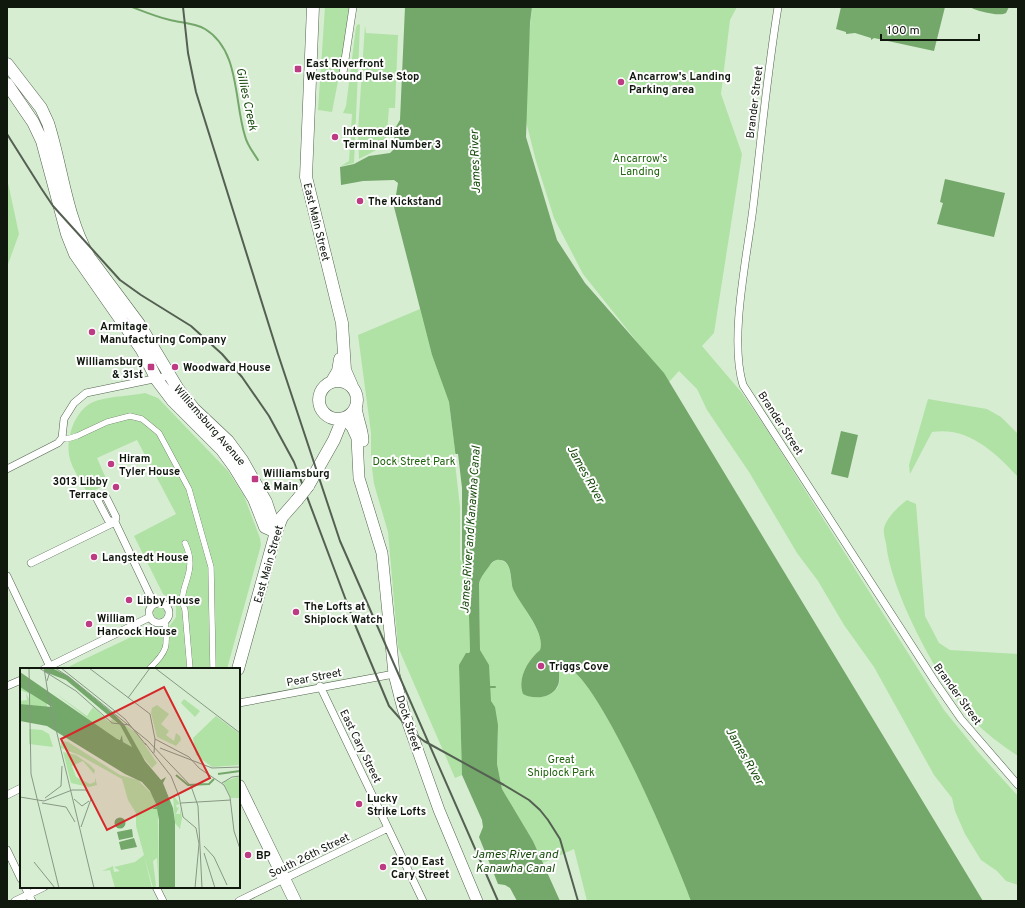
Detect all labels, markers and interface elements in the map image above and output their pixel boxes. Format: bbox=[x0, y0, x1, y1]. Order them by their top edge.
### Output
scale bar bbox=[881, 16, 979, 42]
text: 100 m bbox=[887, 23, 920, 39]
place label: East Riverfront Westbound Pulse Stop bbox=[306, 57, 419, 84]
marker: East Riverfront Westbound Pulse Stop bbox=[293, 64, 303, 74]
street label: Brander Street bbox=[744, 65, 766, 139]
water label: Gillies Creek bbox=[232, 66, 261, 133]
place label: Ancarrow's Landing Parking area bbox=[629, 70, 731, 97]
marker: Ancarrow's Landing Parking area bbox=[616, 77, 626, 87]
place label: Intermediate Terminal Number 3 bbox=[343, 125, 441, 152]
water label: James River bbox=[467, 128, 485, 194]
marker: Intermediate Terminal Number 3 bbox=[330, 132, 340, 142]
park label: Ancarrow's Landing bbox=[613, 152, 667, 179]
street label: East Main Street bbox=[300, 182, 333, 263]
place label: The Kickstand bbox=[368, 195, 441, 209]
marker: The Kickstand bbox=[355, 196, 365, 206]
place label: Armitage Manufacturing Company bbox=[100, 320, 227, 347]
marker: Armitage Manufacturing Company bbox=[87, 327, 97, 337]
place label: Williamsburg & 31st bbox=[76, 355, 143, 382]
place label: Woodward House bbox=[183, 361, 271, 375]
marker: Williamsburg & 31st bbox=[146, 362, 156, 372]
marker: Woodward House bbox=[170, 362, 180, 372]
street label: Williamsburg Avenue bbox=[170, 382, 248, 469]
street label: Brander Street bbox=[754, 389, 806, 458]
water label: James River bbox=[563, 443, 608, 507]
water label: James River and Kanawha Canal bbox=[457, 445, 485, 614]
place label: Hiram Tyler House bbox=[119, 452, 180, 479]
park label: Dock Street Park bbox=[372, 455, 456, 469]
marker: Hiram Tyler House bbox=[106, 459, 116, 469]
place label: Williamsburg & Main bbox=[263, 467, 330, 494]
marker: Williamsburg & Main bbox=[250, 474, 260, 484]
place label: 3013 Libby Terrace bbox=[52, 475, 108, 502]
marker: 3013 Libby Terrace bbox=[111, 482, 121, 492]
street label: East Main Street bbox=[251, 524, 287, 605]
place label: Langstedt House bbox=[102, 551, 189, 565]
marker: Langstedt House bbox=[89, 552, 99, 562]
place label: Libby House bbox=[137, 594, 200, 608]
marker: Libby House bbox=[124, 595, 134, 605]
place label: The Lofts at Shiplock Watch bbox=[304, 600, 383, 627]
marker: The Lofts at Shiplock Watch bbox=[291, 607, 301, 617]
place label: William Hancock House bbox=[97, 612, 177, 639]
marker: William Hancock House bbox=[84, 619, 94, 629]
place label: Triggs Cove bbox=[549, 660, 609, 674]
marker: Triggs Cove bbox=[536, 661, 546, 671]
street label: Brander Street bbox=[930, 661, 984, 728]
street label: Pear Street bbox=[285, 666, 343, 690]
inset map bbox=[20, 668, 240, 888]
street label: Dock Street bbox=[392, 694, 424, 753]
street label: East Cary Street bbox=[336, 707, 384, 786]
water label: James River bbox=[721, 725, 768, 789]
park label: Great Shiplock Park bbox=[527, 753, 595, 780]
place label: Lucky Strike Lofts bbox=[367, 792, 426, 819]
marker: Lucky Strike Lofts bbox=[354, 799, 364, 809]
street label: South 26th Street bbox=[267, 830, 352, 881]
water label: James River and Kanawha Canal bbox=[472, 847, 559, 877]
place label: BP bbox=[256, 849, 271, 863]
marker: BP bbox=[243, 850, 253, 860]
place label: 2500 East Cary Street bbox=[391, 855, 449, 882]
marker: 2500 East Cary Street bbox=[378, 862, 388, 872]

